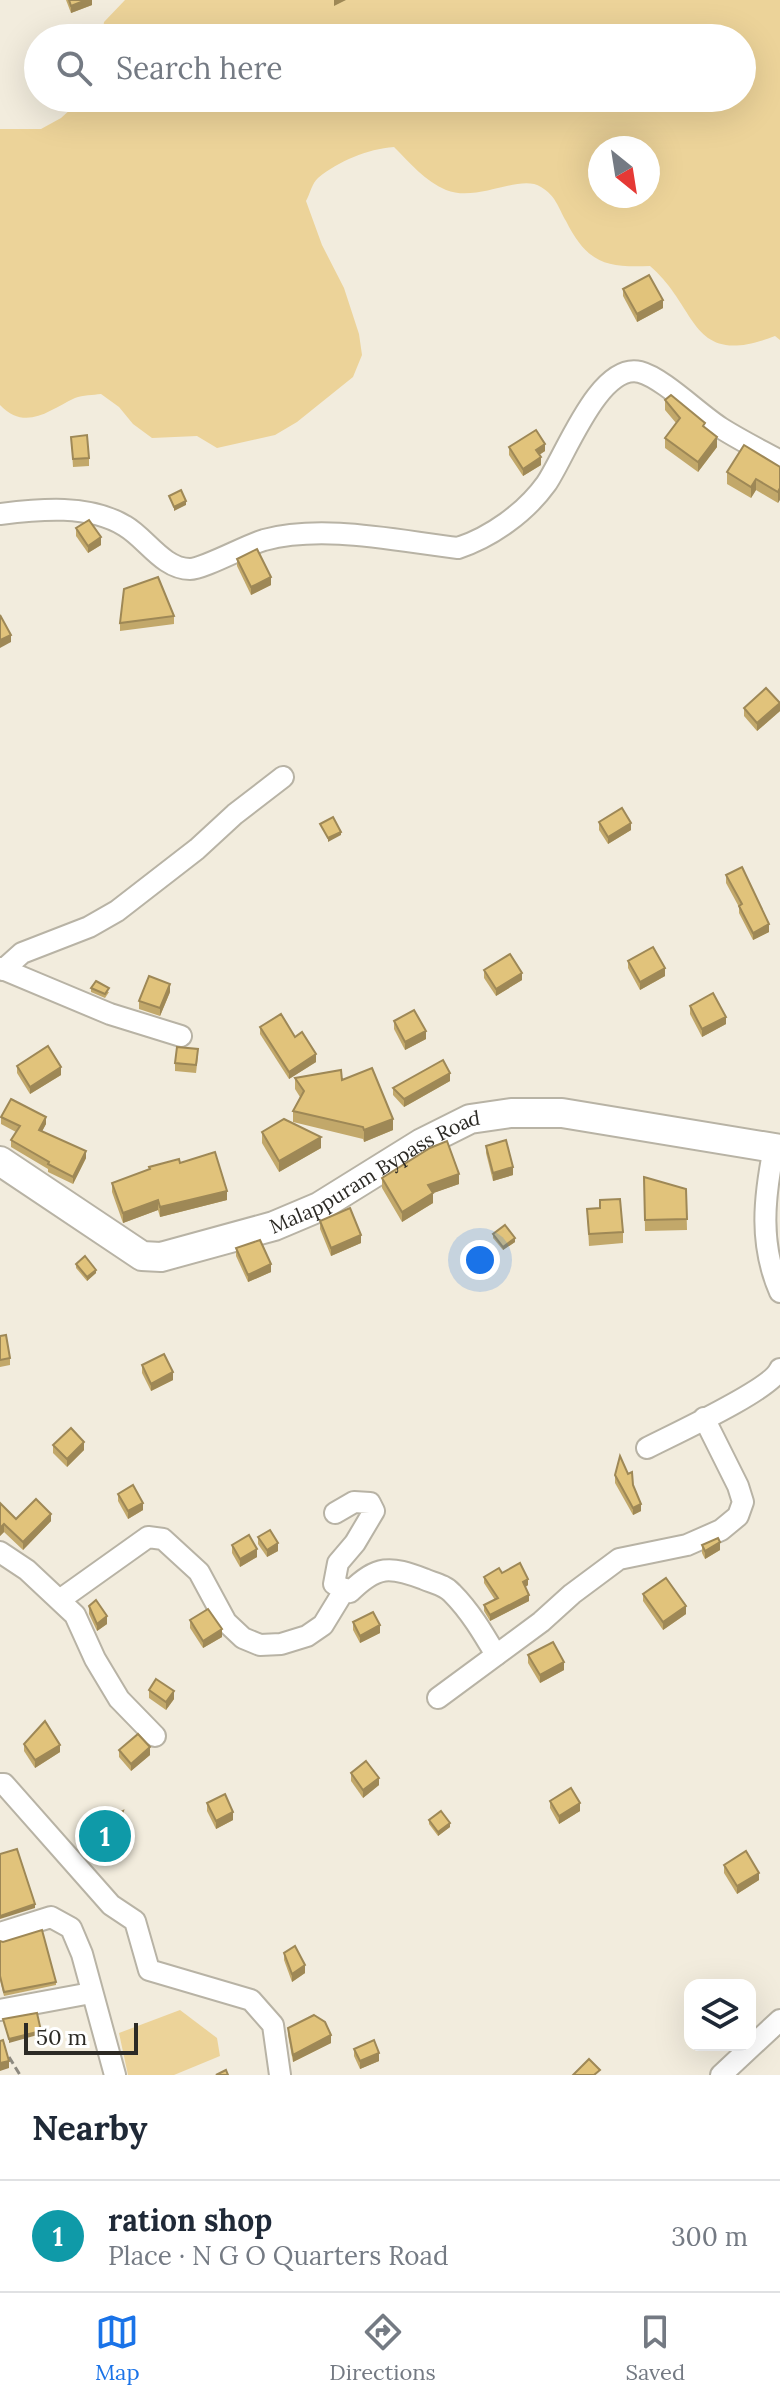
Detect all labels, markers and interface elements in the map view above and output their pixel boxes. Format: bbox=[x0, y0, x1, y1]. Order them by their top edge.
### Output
search box bbox=[24, 24, 756, 112]
icon: search bbox=[52, 46, 96, 90]
text: Search here bbox=[116, 49, 283, 87]
north arrow bbox=[588, 136, 660, 208]
street label: Malappuram Bypass Road bbox=[265, 1105, 482, 1239]
your location bbox=[460, 1240, 500, 1280]
pin: 1 bbox=[79, 1806, 131, 1866]
map controls bbox=[684, 1979, 756, 2051]
button: layers bbox=[684, 1979, 756, 2051]
scale bar bbox=[24, 2019, 138, 2055]
text: 50 m bbox=[36, 2023, 87, 2051]
text: Nearby bbox=[32, 2106, 148, 2149]
text: ration shop bbox=[108, 2201, 272, 2239]
text: 1 bbox=[53, 2220, 63, 2253]
text: 300 m bbox=[671, 2220, 748, 2253]
text: Place · N G O Quarters Road bbox=[108, 2239, 449, 2272]
tab: Map bbox=[95, 2310, 140, 2386]
tab: Directions bbox=[329, 2310, 436, 2386]
tab: Saved bbox=[626, 2310, 685, 2386]

